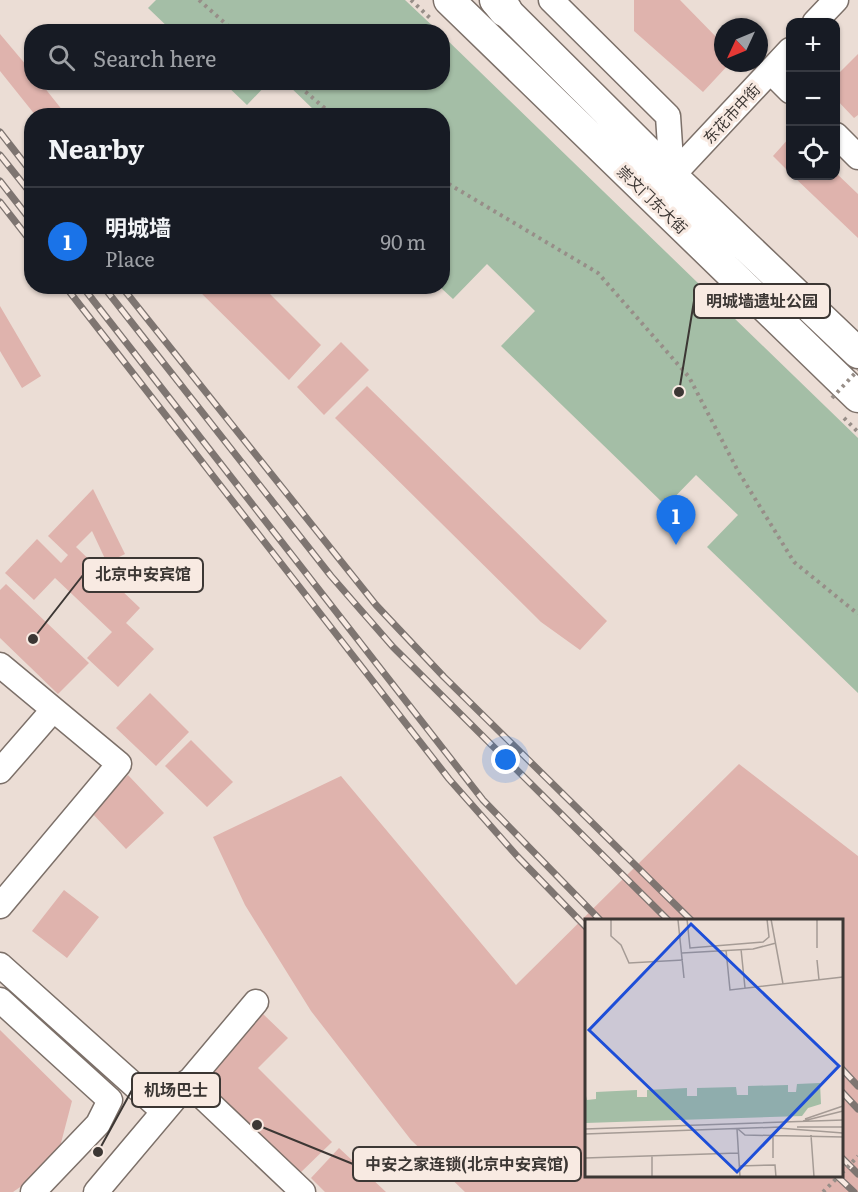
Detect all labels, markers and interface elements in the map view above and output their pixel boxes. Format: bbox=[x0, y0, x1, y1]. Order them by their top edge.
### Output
north arrow bbox=[714, 18, 768, 72]
map controls bbox=[786, 18, 840, 180]
button: + bbox=[786, 18, 840, 72]
search box bbox=[24, 24, 450, 90]
icon: search bbox=[45, 41, 78, 74]
text: Search here bbox=[93, 41, 216, 74]
button: − bbox=[786, 72, 840, 126]
street label: 东花市中街 bbox=[697, 78, 765, 148]
button: locate bbox=[786, 126, 840, 180]
text: Nearby bbox=[48, 128, 144, 167]
street label: 崇文门东大街 bbox=[613, 159, 693, 239]
text: 明城墙 bbox=[105, 210, 171, 243]
text: 1 bbox=[63, 226, 72, 256]
text: 90 m bbox=[381, 226, 426, 256]
text: Place bbox=[105, 243, 155, 273]
callout: 明城墙遗址公园 bbox=[694, 284, 830, 318]
text: 明城墙遗址公园 bbox=[706, 288, 818, 312]
pin: 1 bbox=[656, 496, 696, 545]
callout: 北京中安宾馆 bbox=[83, 558, 203, 592]
text: 北京中安宾馆 bbox=[95, 561, 191, 585]
your location bbox=[491, 745, 520, 774]
inset map bbox=[585, 919, 843, 1177]
callout: 机场巴士 bbox=[132, 1073, 220, 1107]
text: 机场巴士 bbox=[144, 1077, 208, 1101]
callout: 中安之家连锁(北京中安宾馆) bbox=[353, 1147, 581, 1181]
text: 中安之家连锁(北京中安宾馆) bbox=[365, 1151, 569, 1175]

